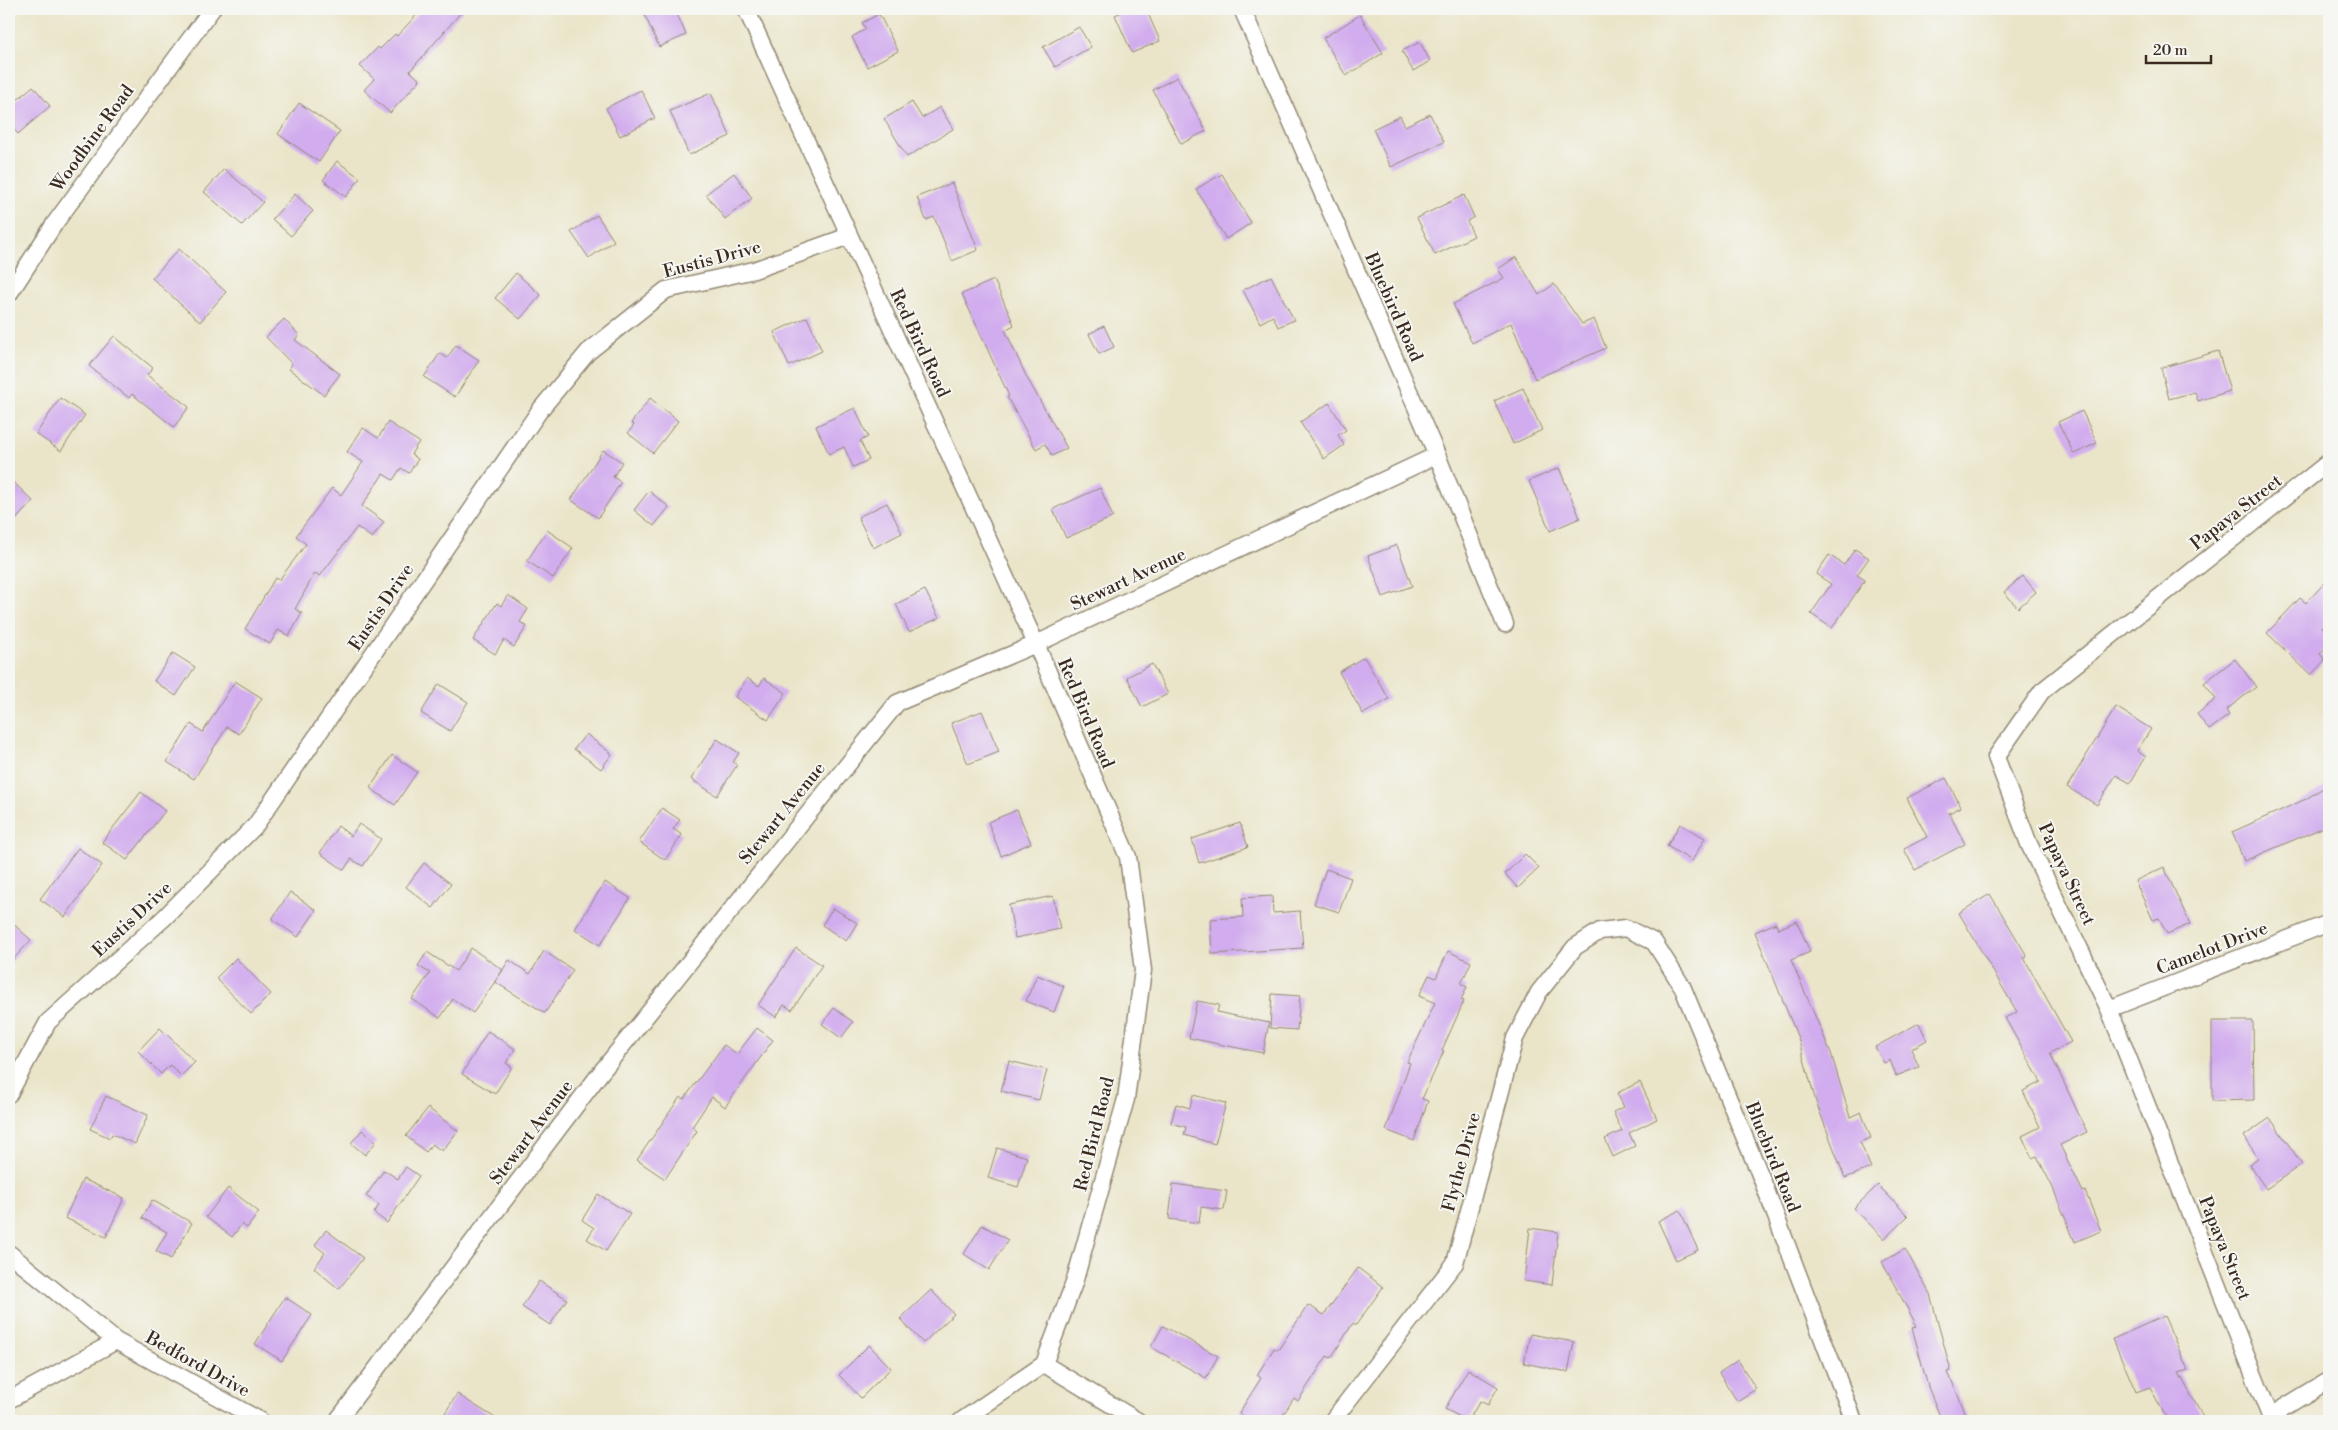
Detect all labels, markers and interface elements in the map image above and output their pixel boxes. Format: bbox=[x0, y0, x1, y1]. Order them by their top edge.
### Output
scale bar bbox=[2146, 32, 2210, 64]
text: 20 m bbox=[2153, 41, 2188, 60]
street label: Woodbine Road bbox=[45, 80, 139, 197]
street label: Eustis Drive bbox=[661, 235, 764, 284]
street label: Bluebird Road bbox=[1359, 248, 1428, 366]
street label: Red Bird Road bbox=[884, 285, 955, 402]
street label: Papaya Street bbox=[2186, 469, 2287, 555]
street label: Stewart Avenue bbox=[1067, 543, 1190, 616]
street label: Eustis Drive bbox=[344, 559, 419, 655]
street label: Red Bird Road bbox=[1052, 655, 1119, 772]
street label: Stewart Avenue bbox=[734, 758, 831, 869]
street label: Papaya Street bbox=[2033, 819, 2101, 930]
street label: Eustis Drive bbox=[88, 877, 177, 962]
street label: Camelot Drive bbox=[2153, 917, 2271, 980]
street label: Red Bird Road bbox=[1069, 1074, 1120, 1194]
street label: Stewart Avenue bbox=[485, 1075, 578, 1189]
street label: Bluebird Road bbox=[1740, 1098, 1805, 1216]
street label: Flythe Drive bbox=[1437, 1110, 1486, 1214]
street label: Papaya Street bbox=[2193, 1193, 2256, 1304]
street label: Bedford Drive bbox=[141, 1326, 254, 1403]

